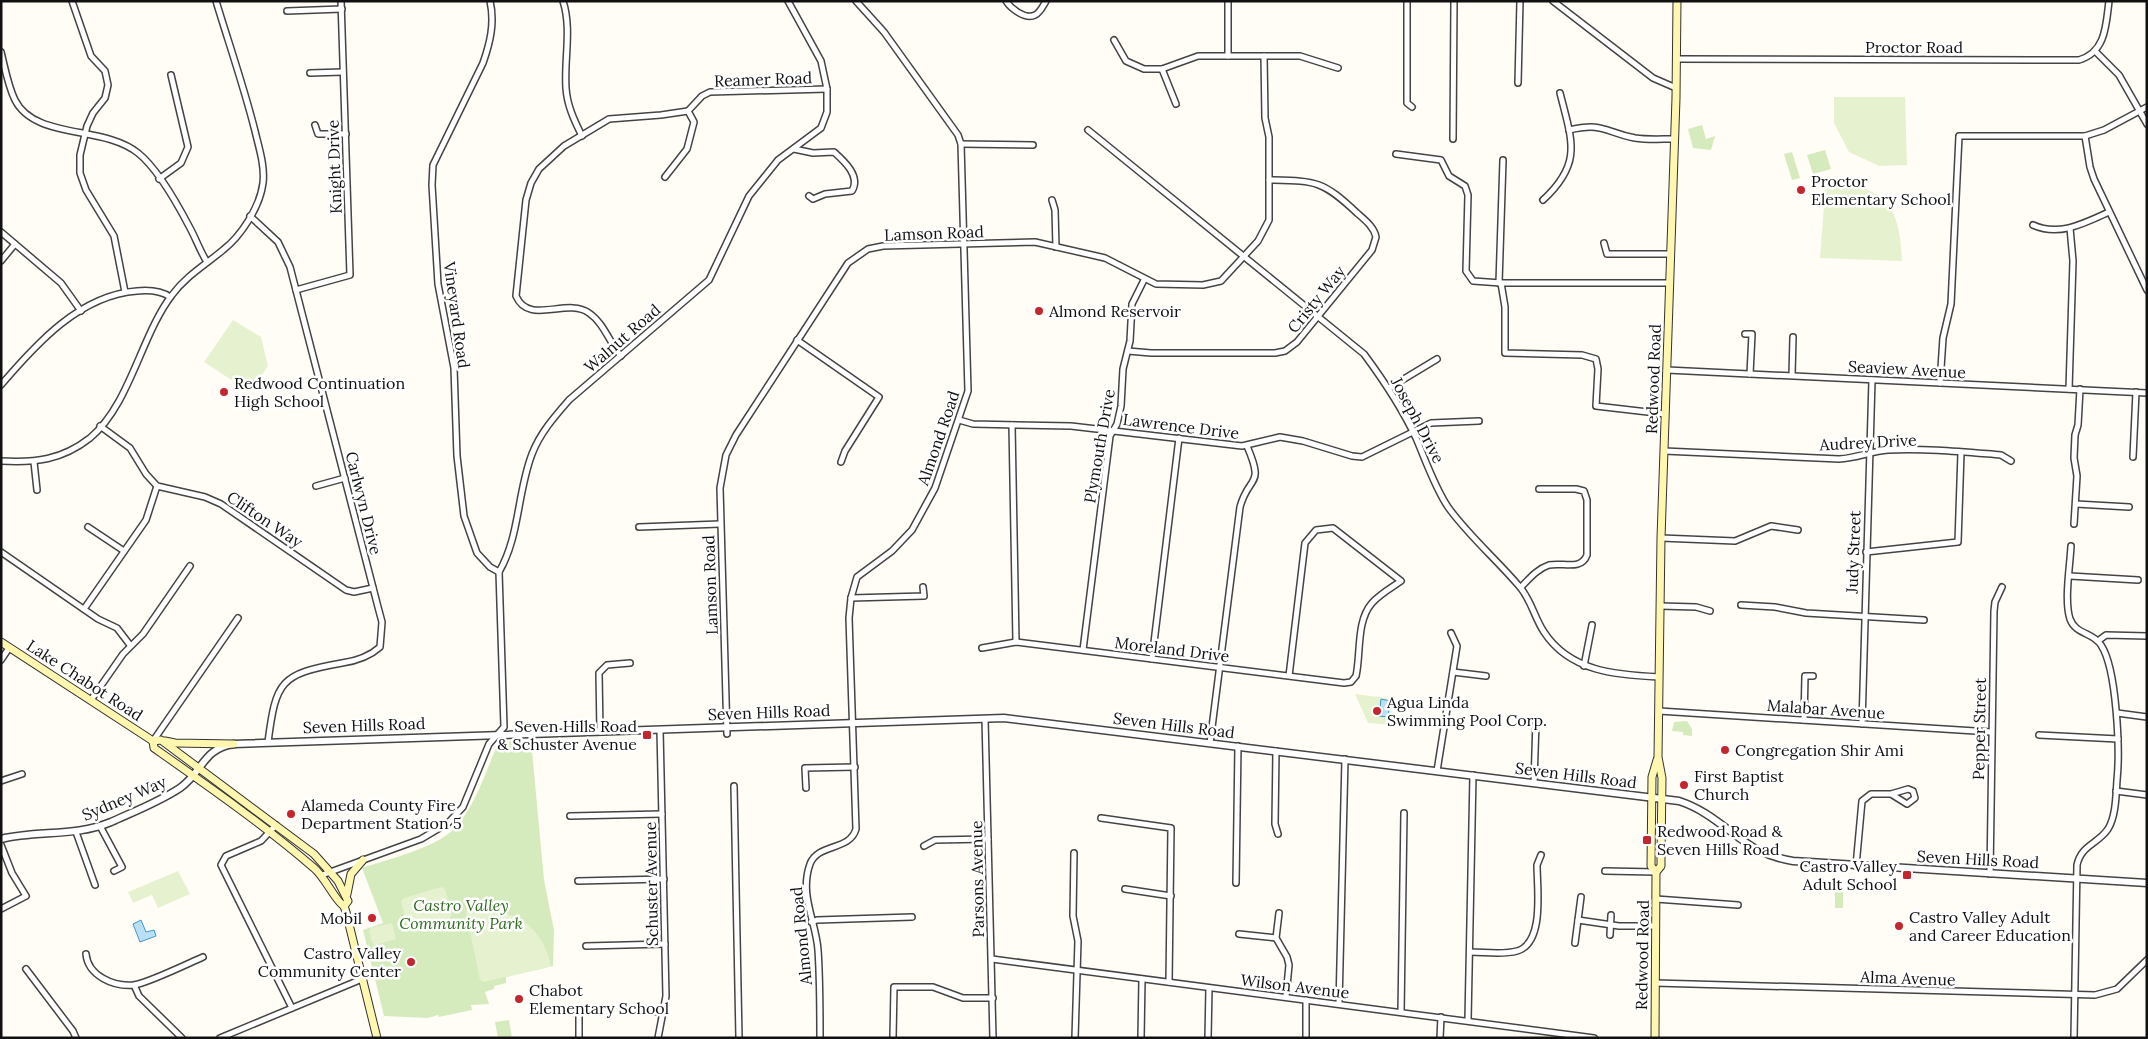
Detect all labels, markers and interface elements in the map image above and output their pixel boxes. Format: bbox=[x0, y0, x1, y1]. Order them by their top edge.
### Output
street label: Proctor Road bbox=[1865, 37, 1963, 57]
street label: Reamer Road bbox=[714, 67, 813, 91]
street label: Knight Drive bbox=[322, 119, 346, 214]
place label: Proctor Elementary School bbox=[1811, 171, 1951, 209]
marker: Proctor Elementary School bbox=[1795, 184, 1807, 196]
street label: Lamson Road bbox=[884, 221, 985, 245]
street label: Vineyard Road bbox=[439, 259, 474, 370]
street label: Cristy Way bbox=[1283, 261, 1350, 337]
street label: Walnut Road bbox=[580, 299, 665, 377]
place label: Almond Reservoir bbox=[1048, 301, 1181, 321]
marker: Almond Reservoir bbox=[1033, 305, 1045, 317]
street label: Redwood Road bbox=[1641, 323, 1665, 434]
street label: Seaview Avenue bbox=[1847, 356, 1967, 382]
place label: Redwood Continuation High School bbox=[234, 373, 405, 411]
street label: Joseph Drive bbox=[1386, 373, 1449, 467]
marker: Redwood Continuation High School bbox=[218, 386, 230, 398]
street label: Plymouth Drive bbox=[1079, 387, 1119, 505]
street label: Almond Road bbox=[912, 388, 964, 489]
street label: Lawrence Drive bbox=[1122, 409, 1241, 443]
street label: Audrey Drive bbox=[1818, 429, 1917, 455]
street label: Carlwyn Drive bbox=[342, 449, 387, 557]
street label: Clifton Way bbox=[223, 486, 307, 552]
street label: Judy Street bbox=[1842, 509, 1864, 595]
street label: Lamson Road bbox=[698, 534, 722, 635]
street label: Moreland Drive bbox=[1113, 632, 1231, 666]
street label: Lake Chabot Road bbox=[23, 635, 147, 725]
street label: Pepper Street bbox=[1968, 677, 1990, 780]
place label: Agua Linda Swimming Pool Corp. bbox=[1386, 692, 1547, 730]
street label: Malabar Avenue bbox=[1766, 695, 1886, 723]
street label: Seven Hills Road bbox=[707, 700, 831, 724]
marker: Agua Linda Swimming Pool Corp. bbox=[1371, 705, 1383, 717]
street label: Seven Hills Road bbox=[1112, 708, 1236, 742]
street label: Seven Hills Road bbox=[302, 713, 426, 737]
place label: Seven Hills Road & Schuster Avenue bbox=[497, 716, 637, 754]
marker: Seven Hills Road & Schuster Avenue bbox=[641, 729, 653, 741]
place label: Congregation Shir Ami bbox=[1735, 740, 1904, 760]
marker: Congregation Shir Ami bbox=[1719, 744, 1731, 756]
street label: Seven Hills Road bbox=[1514, 758, 1638, 792]
place label: First Baptist Church bbox=[1694, 766, 1785, 804]
street label: Sydney Way bbox=[79, 771, 170, 825]
marker: First Baptist Church bbox=[1678, 779, 1690, 791]
place label: Alameda County Fire Department Station 5 bbox=[300, 795, 462, 833]
marker: Alameda County Fire Department Station 5 bbox=[285, 808, 297, 820]
street label: Parsons Avenue bbox=[966, 820, 988, 938]
street label: Schuster Avenue bbox=[640, 821, 662, 946]
place label: Redwood Road & Seven Hills Road bbox=[1657, 821, 1783, 859]
marker: Redwood Road & Seven Hills Road bbox=[1641, 834, 1653, 846]
street label: Seven Hills Road bbox=[1916, 846, 2040, 872]
place label: Castro Valley Adult School bbox=[1800, 856, 1898, 894]
marker: Castro Valley Adult School bbox=[1901, 869, 1913, 881]
street label: Almond Road bbox=[786, 885, 816, 987]
park label: Castro Valley Community Park bbox=[399, 895, 523, 933]
street label: Redwood Road bbox=[1631, 899, 1653, 1010]
place label: Castro Valley Adult and Career Education bbox=[1909, 907, 2071, 945]
place label: Mobil bbox=[320, 908, 362, 928]
marker: Mobil bbox=[366, 912, 378, 924]
marker: Castro Valley Adult and Career Education bbox=[1893, 920, 1905, 932]
place label: Castro Valley Community Center bbox=[258, 943, 402, 981]
marker: Castro Valley Community Center bbox=[405, 956, 417, 968]
street label: Alma Avenue bbox=[1859, 966, 1956, 990]
street label: Wilson Avenue bbox=[1239, 969, 1351, 1003]
place label: Chabot Elementary School bbox=[529, 980, 669, 1018]
marker: Chabot Elementary School bbox=[513, 993, 525, 1005]

